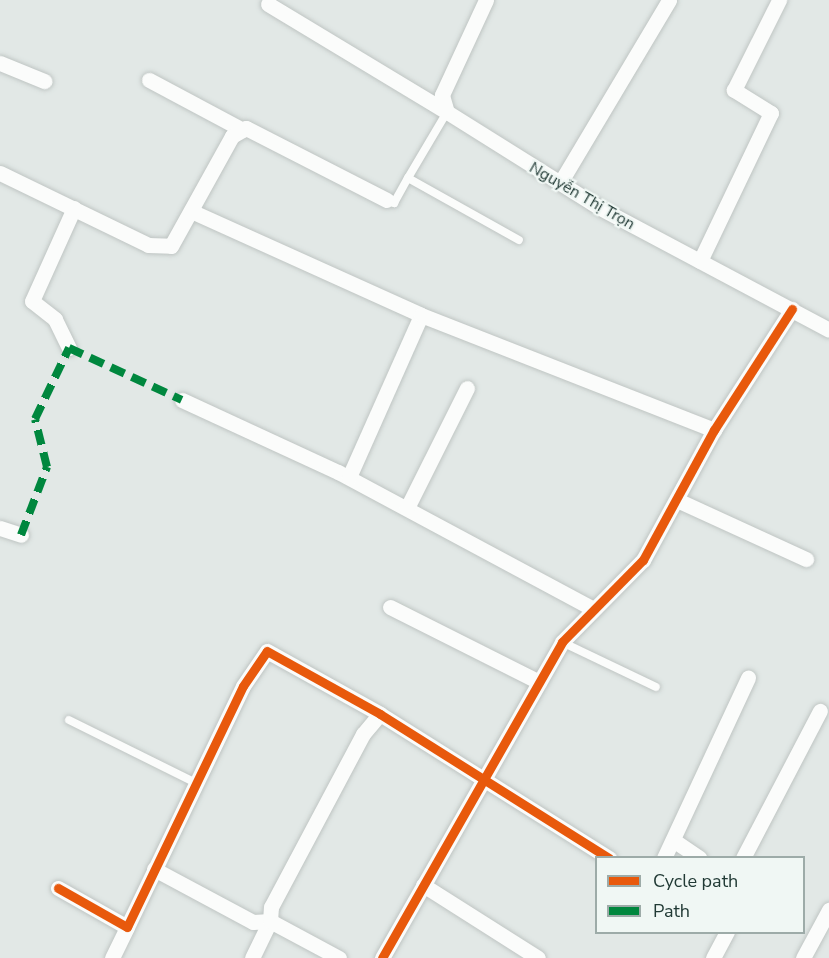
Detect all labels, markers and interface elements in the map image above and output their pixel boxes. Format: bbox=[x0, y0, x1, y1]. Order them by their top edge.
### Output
street label: Nguyễn Thị Trọn bbox=[526, 158, 638, 234]
legend bbox=[595, 856, 805, 934]
text: Cycle path bbox=[653, 869, 738, 893]
text: Path bbox=[653, 899, 690, 923]

